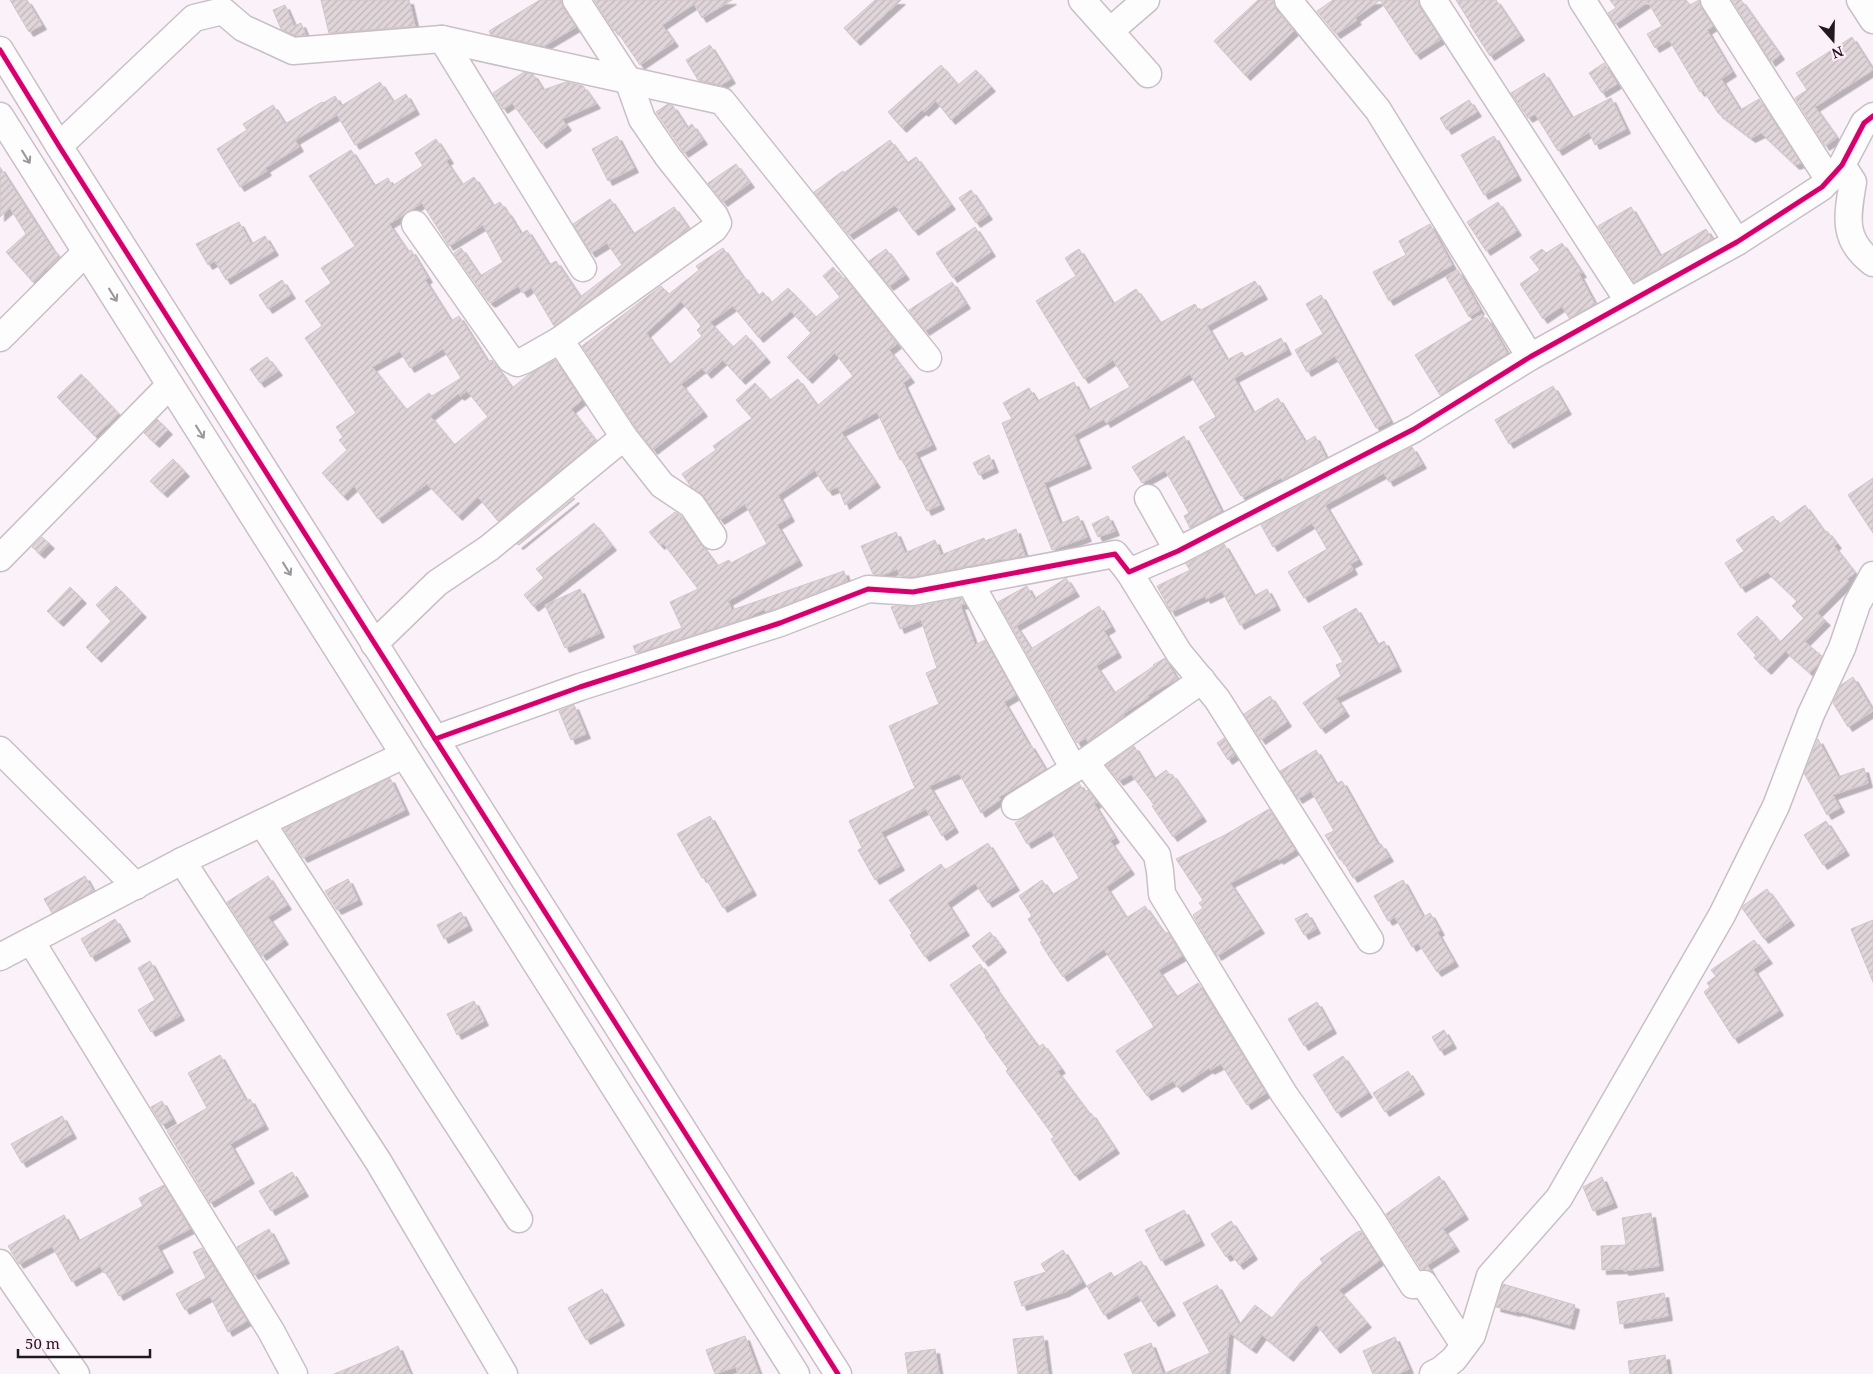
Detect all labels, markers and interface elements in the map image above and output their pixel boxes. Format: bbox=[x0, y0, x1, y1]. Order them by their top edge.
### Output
north arrow bbox=[1808, 15, 1858, 65]
text: N bbox=[1829, 42, 1846, 64]
one-way arrow bbox=[21, 150, 31, 164]
one-way arrow bbox=[108, 287, 118, 301]
one-way arrow bbox=[195, 425, 205, 439]
one-way arrow bbox=[282, 562, 292, 576]
scale bar bbox=[18, 1326, 150, 1358]
text: 50 m bbox=[25, 1333, 60, 1353]

